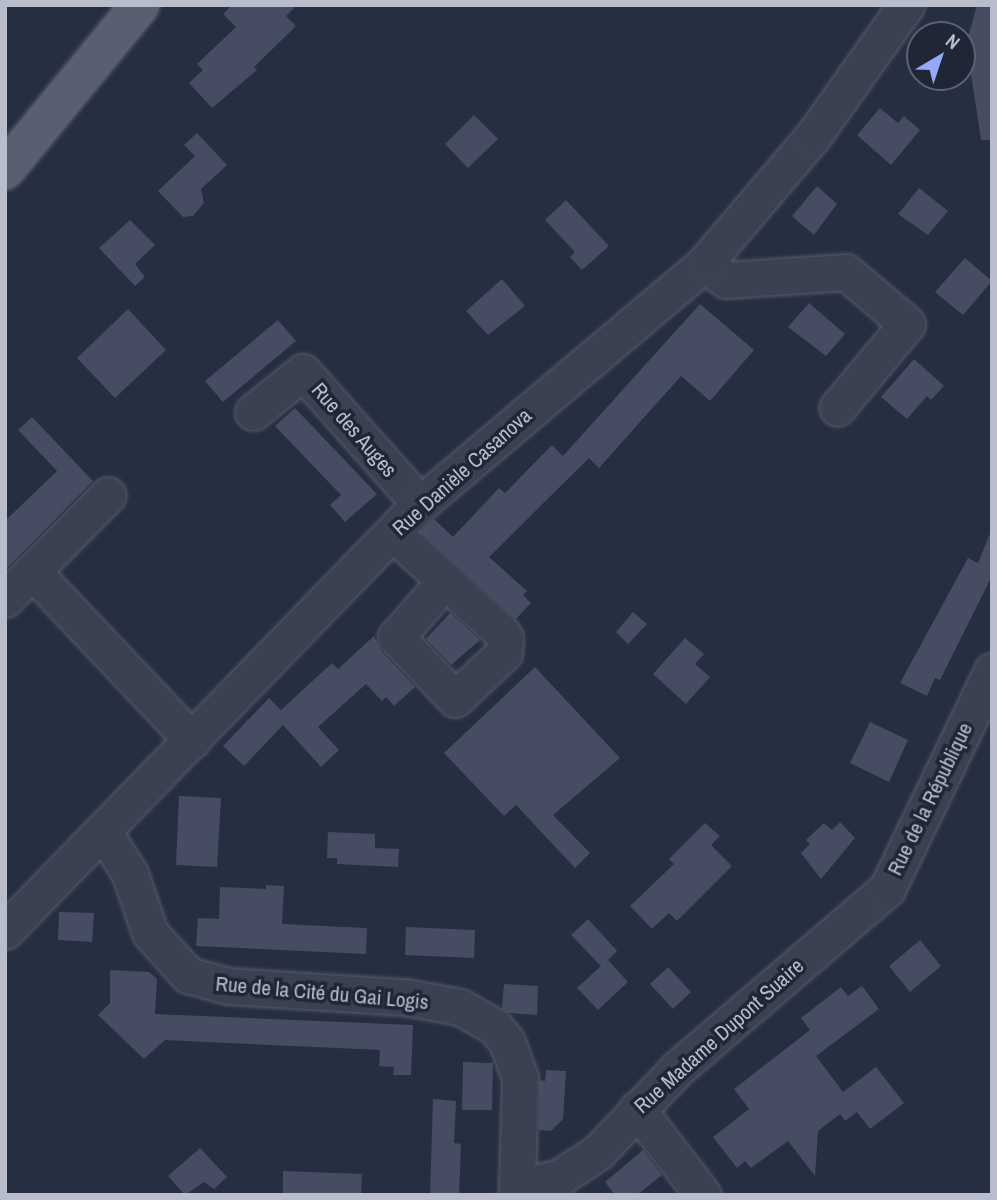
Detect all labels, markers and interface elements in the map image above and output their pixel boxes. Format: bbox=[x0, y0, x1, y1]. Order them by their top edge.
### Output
north arrow bbox=[906, 21, 976, 91]
text: N bbox=[940, 28, 966, 55]
street label: Rue des Auges bbox=[306, 377, 402, 483]
street label: Rue Danièle Casanova bbox=[387, 403, 537, 541]
street label: Rue de la République bbox=[882, 719, 978, 879]
street label: Rue Madame Dupont Suaire bbox=[629, 953, 809, 1119]
street label: Rue de la Cité du Gai Logis bbox=[215, 971, 429, 1015]

